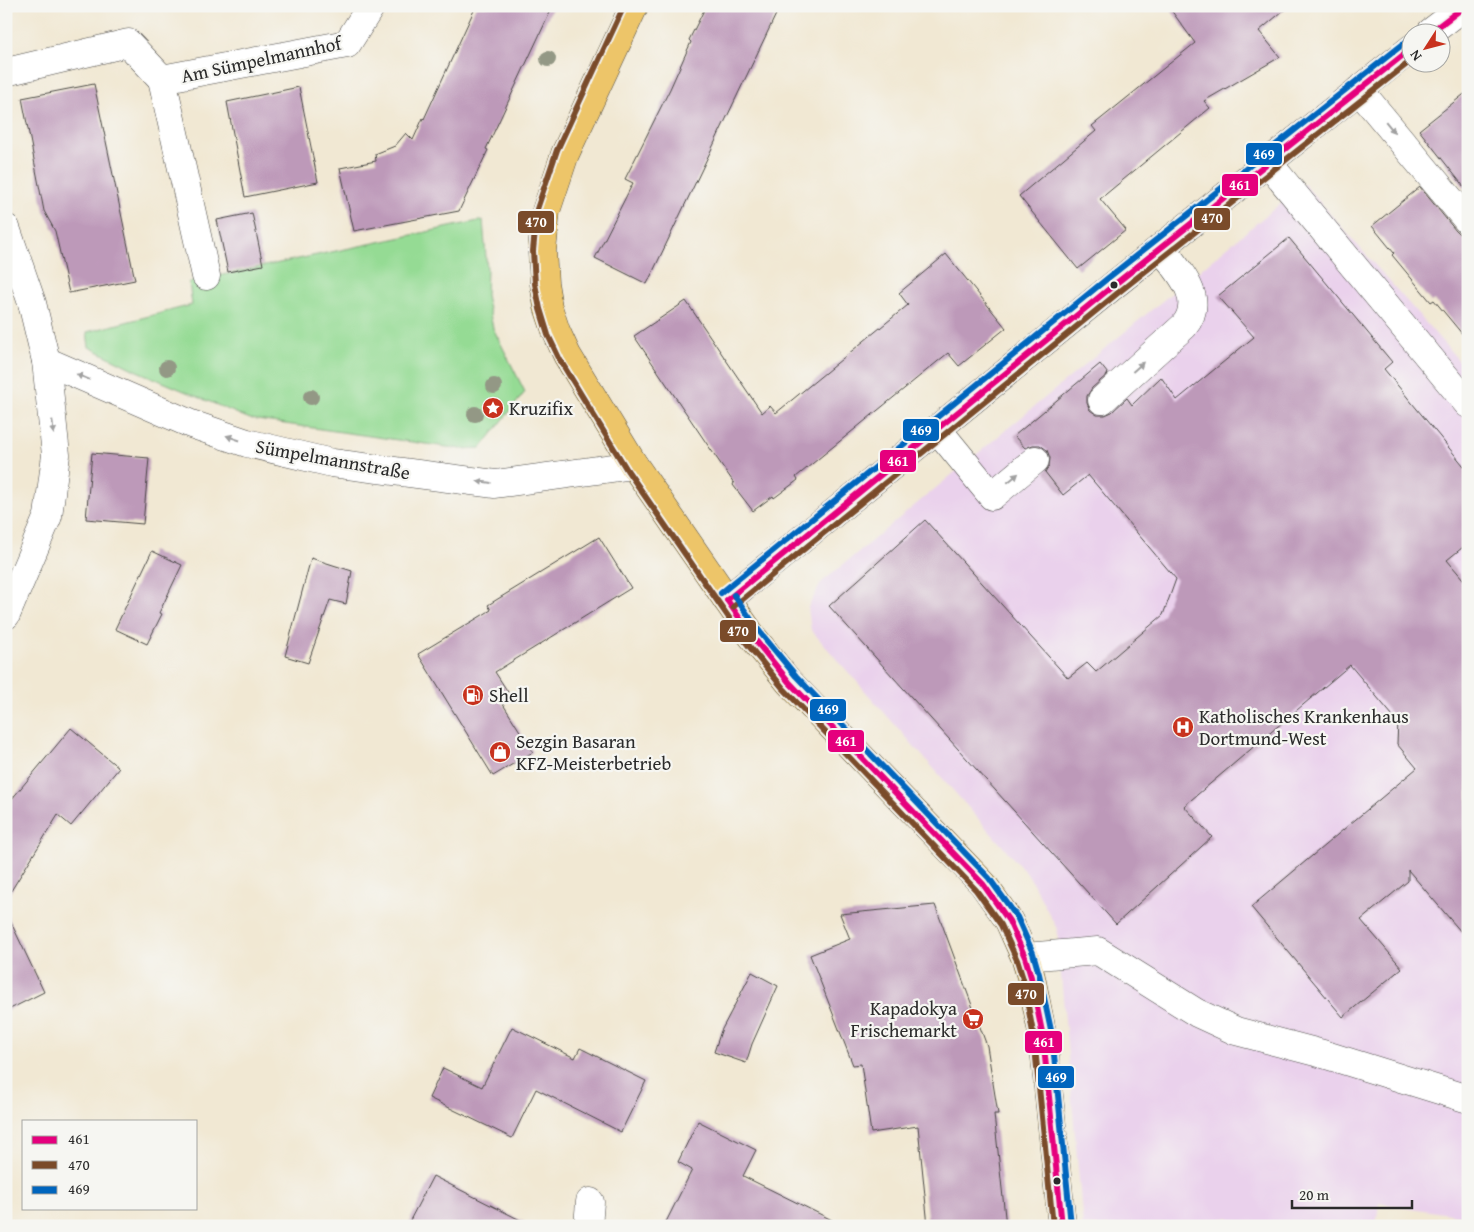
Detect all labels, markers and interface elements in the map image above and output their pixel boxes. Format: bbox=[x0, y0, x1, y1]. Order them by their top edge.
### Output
north arrow bbox=[1402, 22, 1452, 72]
street label: Am Sümpelmannhof bbox=[178, 28, 346, 90]
text: N bbox=[1404, 45, 1426, 65]
one-way arrow bbox=[1385, 120, 1396, 133]
line badge: 469 bbox=[1245, 142, 1283, 166]
text: 469 bbox=[1253, 144, 1275, 164]
line badge: 461 bbox=[1221, 173, 1259, 197]
text: 461 bbox=[1229, 175, 1251, 195]
line badge: 470 bbox=[1193, 207, 1231, 231]
text: 470 bbox=[1201, 208, 1223, 228]
line badge: 470 bbox=[517, 210, 555, 234]
text: 470 bbox=[525, 212, 547, 232]
unlabelled marker bbox=[1109, 280, 1119, 290]
one-way arrow bbox=[1132, 362, 1145, 373]
one-way arrow bbox=[76, 373, 90, 381]
place label: Kruzifix bbox=[509, 394, 573, 422]
place icon: Kruzifix bbox=[481, 396, 505, 420]
line badge: 469 bbox=[902, 418, 940, 442]
one-way arrow bbox=[49, 420, 57, 436]
text: 469 bbox=[910, 420, 932, 440]
street label: Sümpelmannstraße bbox=[254, 432, 412, 486]
one-way arrow bbox=[226, 434, 241, 442]
line badge: 461 bbox=[879, 449, 917, 473]
text: 461 bbox=[887, 451, 909, 471]
one-way arrow bbox=[1006, 472, 1019, 483]
one-way arrow bbox=[476, 478, 492, 486]
line badge: 470 bbox=[719, 619, 757, 643]
text: 470 bbox=[727, 621, 749, 641]
place label: Shell bbox=[489, 681, 529, 709]
fuel station icon: Shell bbox=[461, 683, 485, 707]
line badge: 469 bbox=[809, 698, 847, 722]
text: 469 bbox=[817, 699, 839, 719]
place label: Katholisches Krankenhaus Dortmund-West bbox=[1199, 702, 1409, 752]
hospital icon: Katholisches Krankenhaus Dortmund-West bbox=[1171, 715, 1195, 739]
place label: Sezgin Basaran KFZ-Meisterbetrieb bbox=[516, 727, 671, 777]
line badge: 461 bbox=[827, 729, 865, 753]
text: 461 bbox=[835, 731, 857, 751]
shop icon: Sezgin Basaran KFZ-Meisterbetrieb bbox=[488, 740, 512, 764]
line badge: 470 bbox=[1007, 982, 1045, 1006]
text: 470 bbox=[1015, 984, 1037, 1004]
place label: Kapadokya Frischemarkt bbox=[851, 994, 957, 1044]
supermarket icon: Kapadokya Frischemarkt bbox=[961, 1007, 985, 1031]
line badge: 461 bbox=[1024, 1030, 1063, 1054]
text: 461 bbox=[1033, 1032, 1055, 1052]
line badge: 469 bbox=[1037, 1065, 1075, 1089]
text: 469 bbox=[1045, 1067, 1067, 1087]
legend bbox=[22, 1120, 198, 1210]
text: 461 bbox=[68, 1128, 90, 1149]
text: 470 bbox=[68, 1154, 90, 1175]
unlabelled marker bbox=[1052, 1176, 1062, 1186]
scale bar bbox=[1292, 1177, 1412, 1209]
text: 469 bbox=[68, 1178, 90, 1199]
text: 20 m bbox=[1299, 1184, 1330, 1205]

